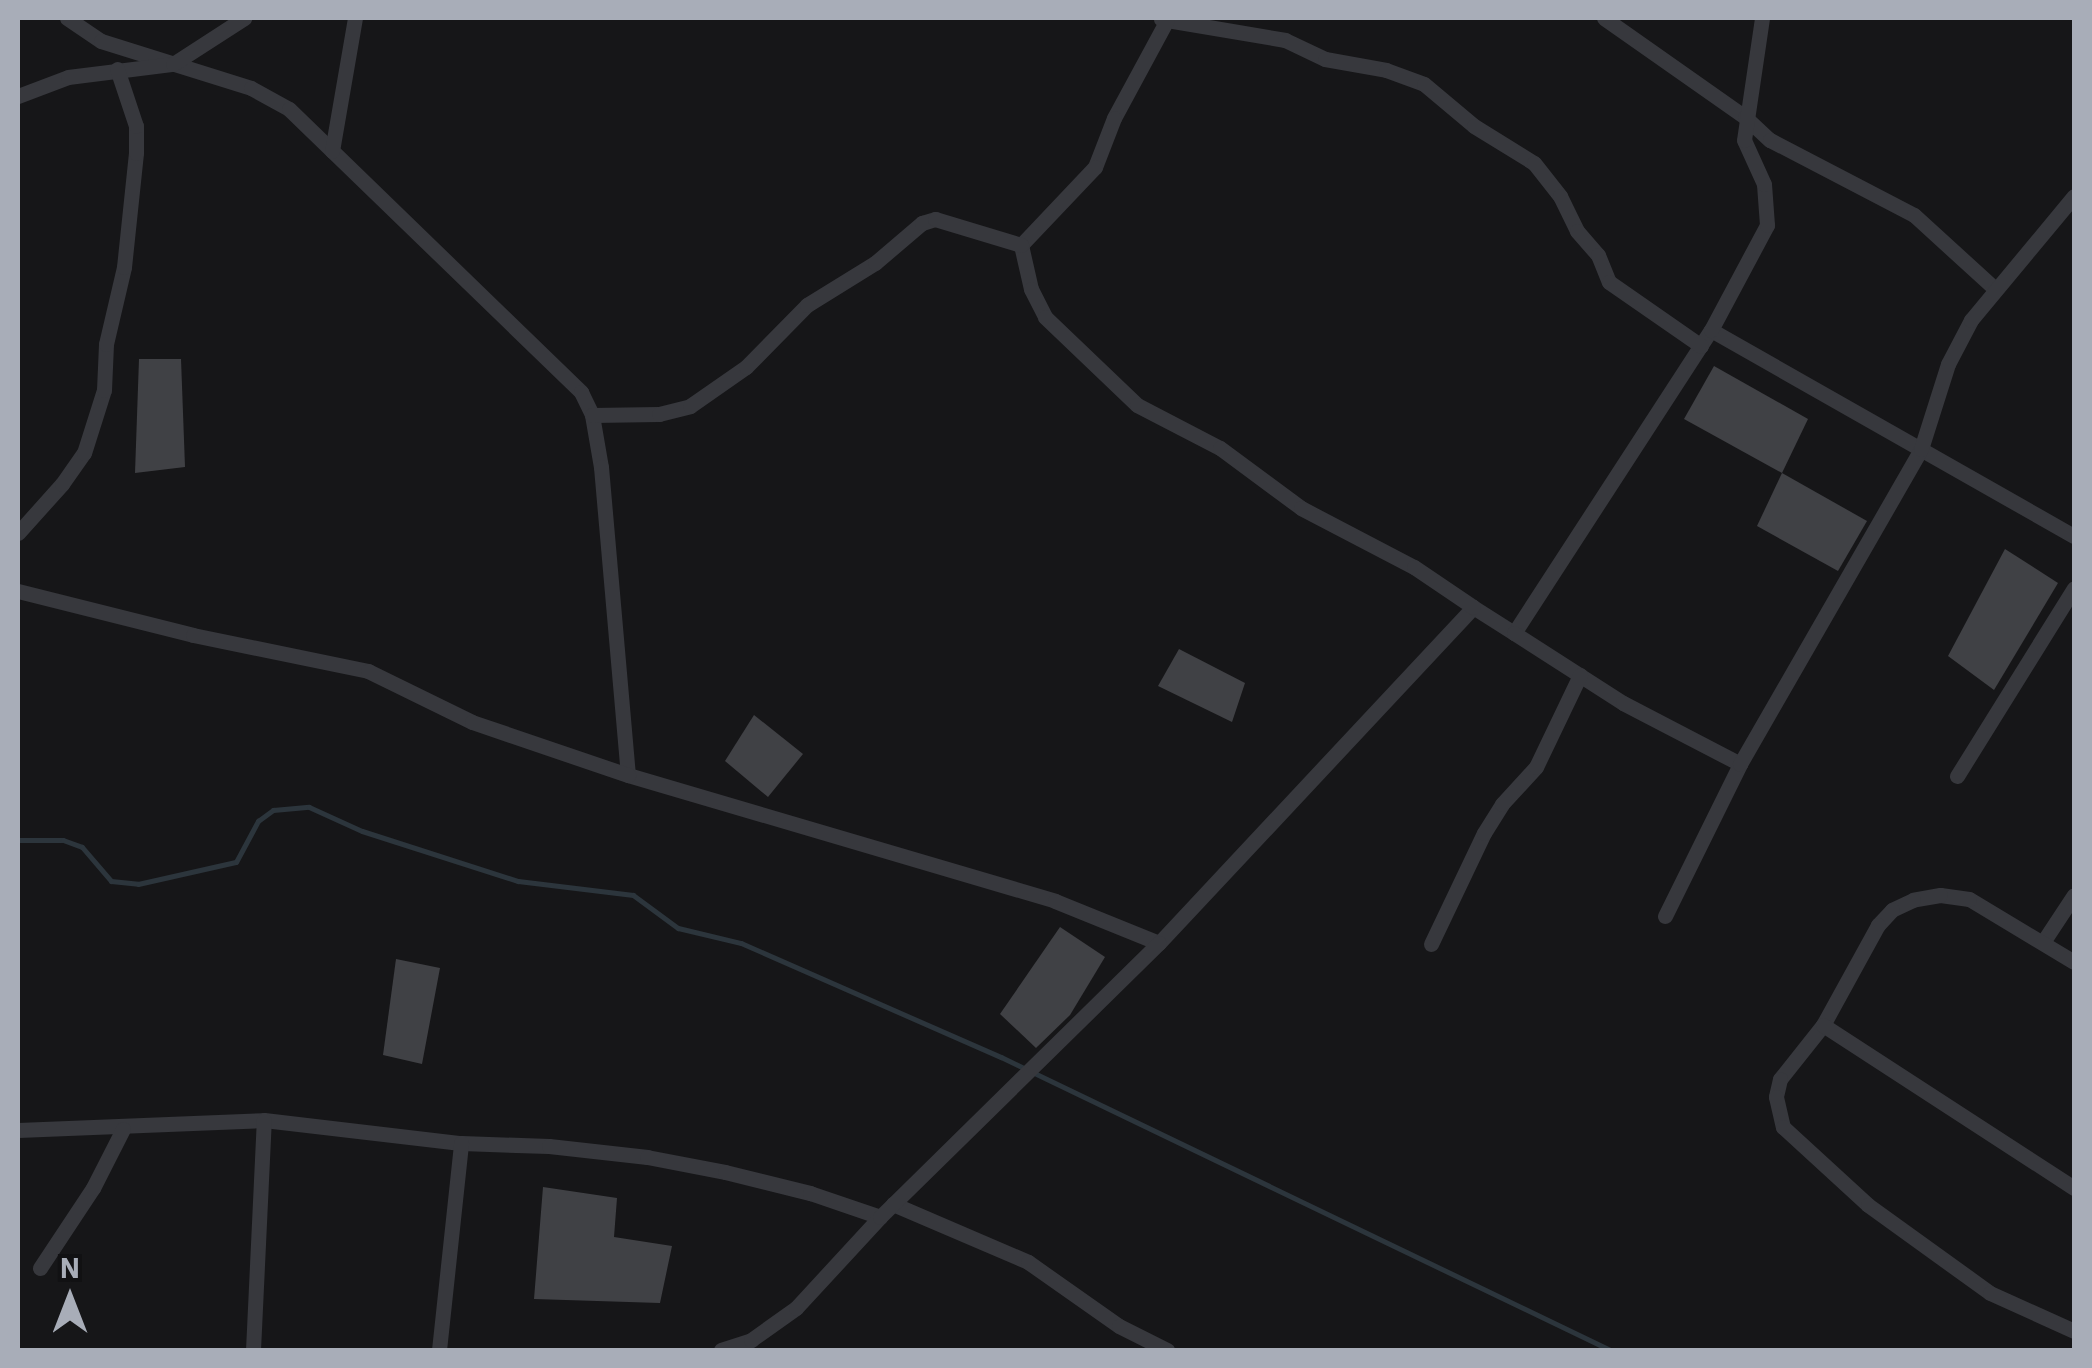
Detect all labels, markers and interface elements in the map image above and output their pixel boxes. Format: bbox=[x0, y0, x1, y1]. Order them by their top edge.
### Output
north arrow bbox=[20, 1248, 120, 1348]
text: N bbox=[60, 1249, 80, 1286]

